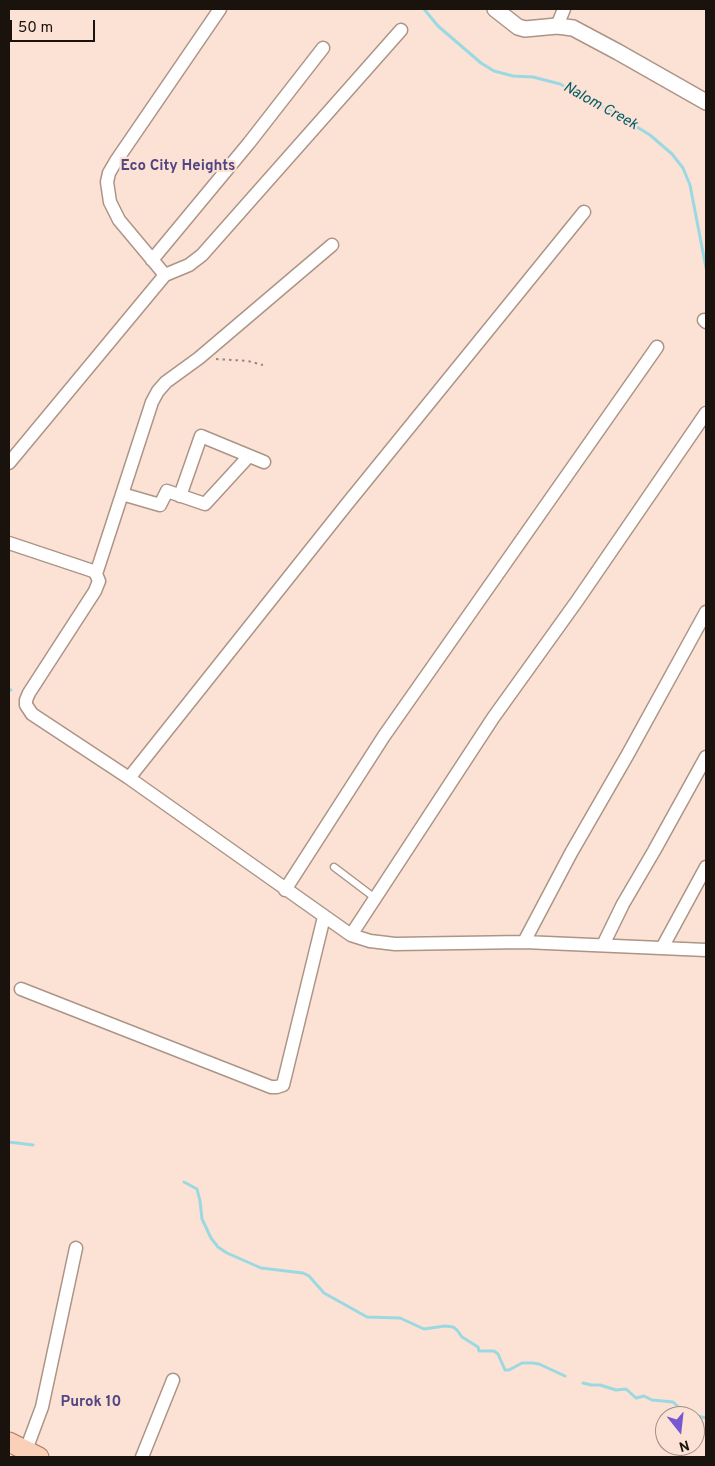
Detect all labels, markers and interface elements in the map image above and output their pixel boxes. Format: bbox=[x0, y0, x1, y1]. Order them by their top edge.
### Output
scale bar bbox=[12, 10, 98, 42]
text: 50 m bbox=[18, 19, 53, 38]
water label: Nalom Creek bbox=[560, 79, 640, 135]
district label: Eco City Heights bbox=[121, 158, 235, 176]
district label: Purok 10 bbox=[61, 1394, 121, 1412]
north arrow bbox=[655, 1406, 705, 1456]
text: N bbox=[677, 1435, 691, 1454]

